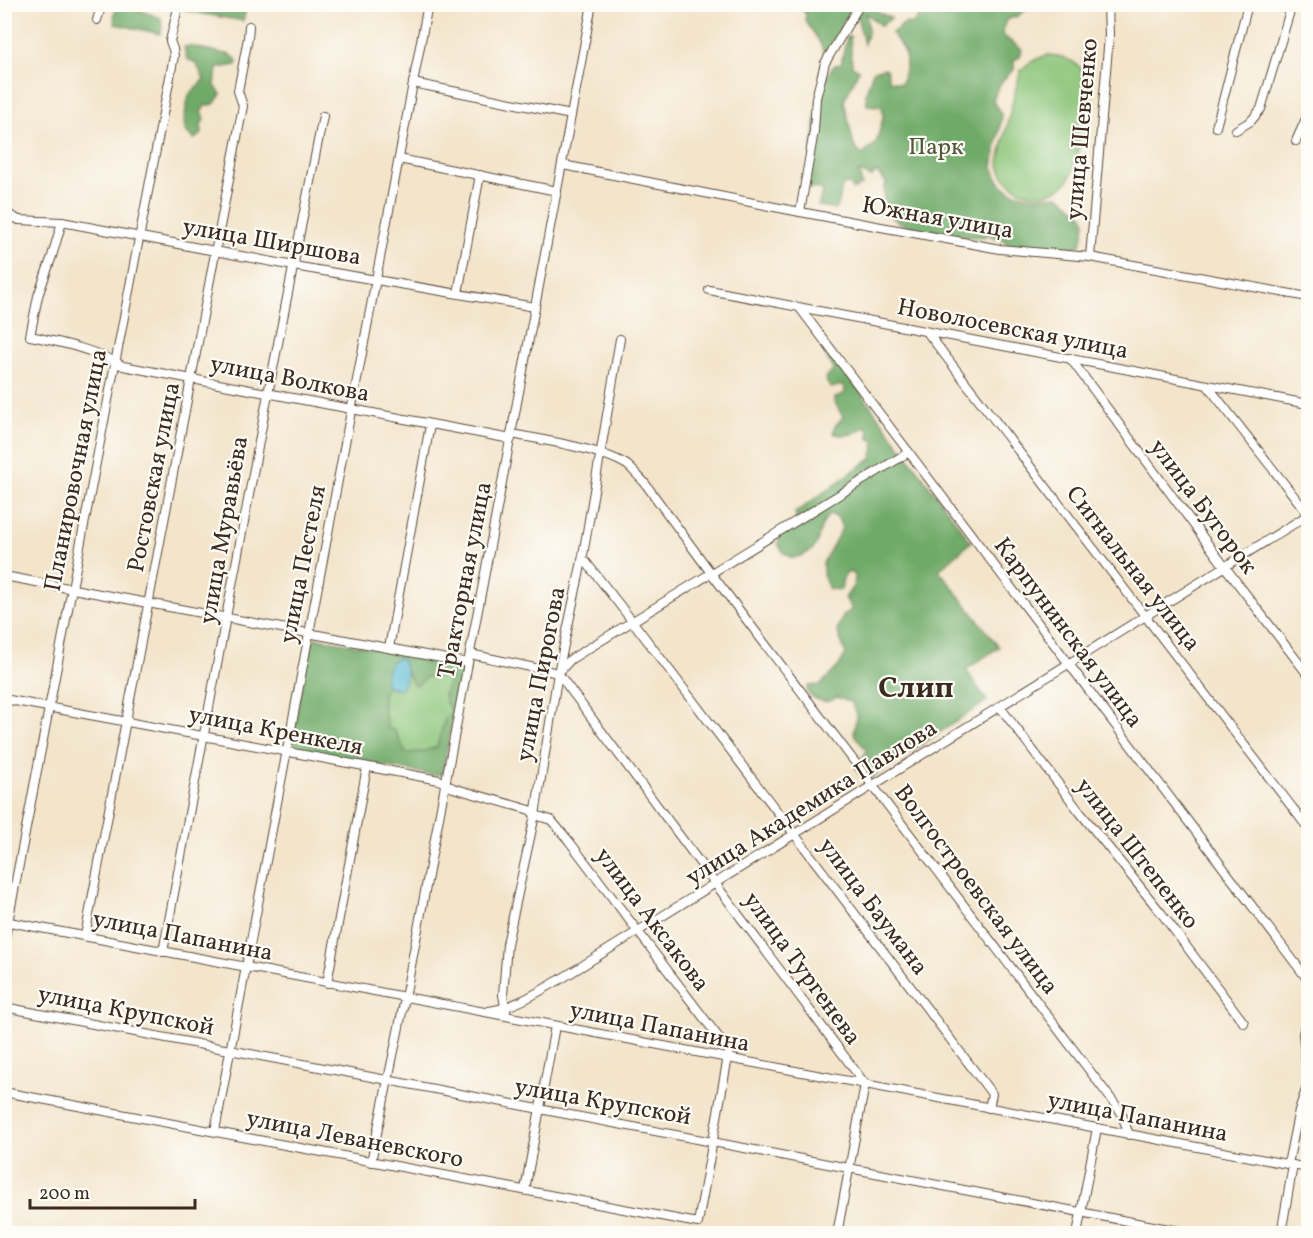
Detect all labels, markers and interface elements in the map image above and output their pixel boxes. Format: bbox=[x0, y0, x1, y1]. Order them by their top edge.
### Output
street label: улица Шевченко bbox=[1058, 37, 1108, 222]
park label: Парк bbox=[908, 131, 964, 165]
street label: Южная улица bbox=[859, 189, 1016, 249]
street label: улица Ширшова bbox=[180, 211, 364, 275]
street label: Новолосевская улица bbox=[894, 291, 1131, 369]
street label: Планировочная улица bbox=[37, 346, 117, 595]
street label: улица Волкова bbox=[207, 348, 372, 412]
street label: Ростовская улица bbox=[120, 379, 190, 575]
street label: улица Бугорок bbox=[1140, 432, 1265, 582]
street label: улица Муравьёва bbox=[192, 433, 258, 627]
street label: Тракторная улица bbox=[430, 479, 502, 682]
street label: Сигнальная улица bbox=[1057, 479, 1208, 659]
street label: улица Пестеля bbox=[272, 482, 336, 646]
street label: Карпунинская улица bbox=[984, 531, 1150, 736]
street label: улица Пирогова bbox=[508, 584, 576, 765]
district label: Слип bbox=[878, 668, 954, 710]
street label: улица Кренкеля bbox=[185, 698, 366, 766]
street label: улица Академика Павлова bbox=[680, 712, 944, 895]
street label: улица Штепенко bbox=[1066, 771, 1206, 937]
street label: Волгостроевская улица bbox=[885, 778, 1066, 1003]
street label: улица Баумана bbox=[809, 831, 936, 983]
street label: улица Аксакова bbox=[586, 841, 717, 999]
street label: улица Тургенева bbox=[734, 885, 869, 1053]
street label: улица Папанина bbox=[90, 903, 276, 971]
street label: улица Крупской bbox=[35, 978, 217, 1046]
street label: улица Папанина bbox=[567, 994, 753, 1062]
street label: улица Крупской bbox=[512, 1071, 694, 1135]
street label: улица Папанина bbox=[1045, 1084, 1231, 1152]
street label: улица Леваневского bbox=[243, 1102, 466, 1178]
scale bar bbox=[30, 1172, 195, 1210]
text: 200 m bbox=[39, 1182, 90, 1207]

